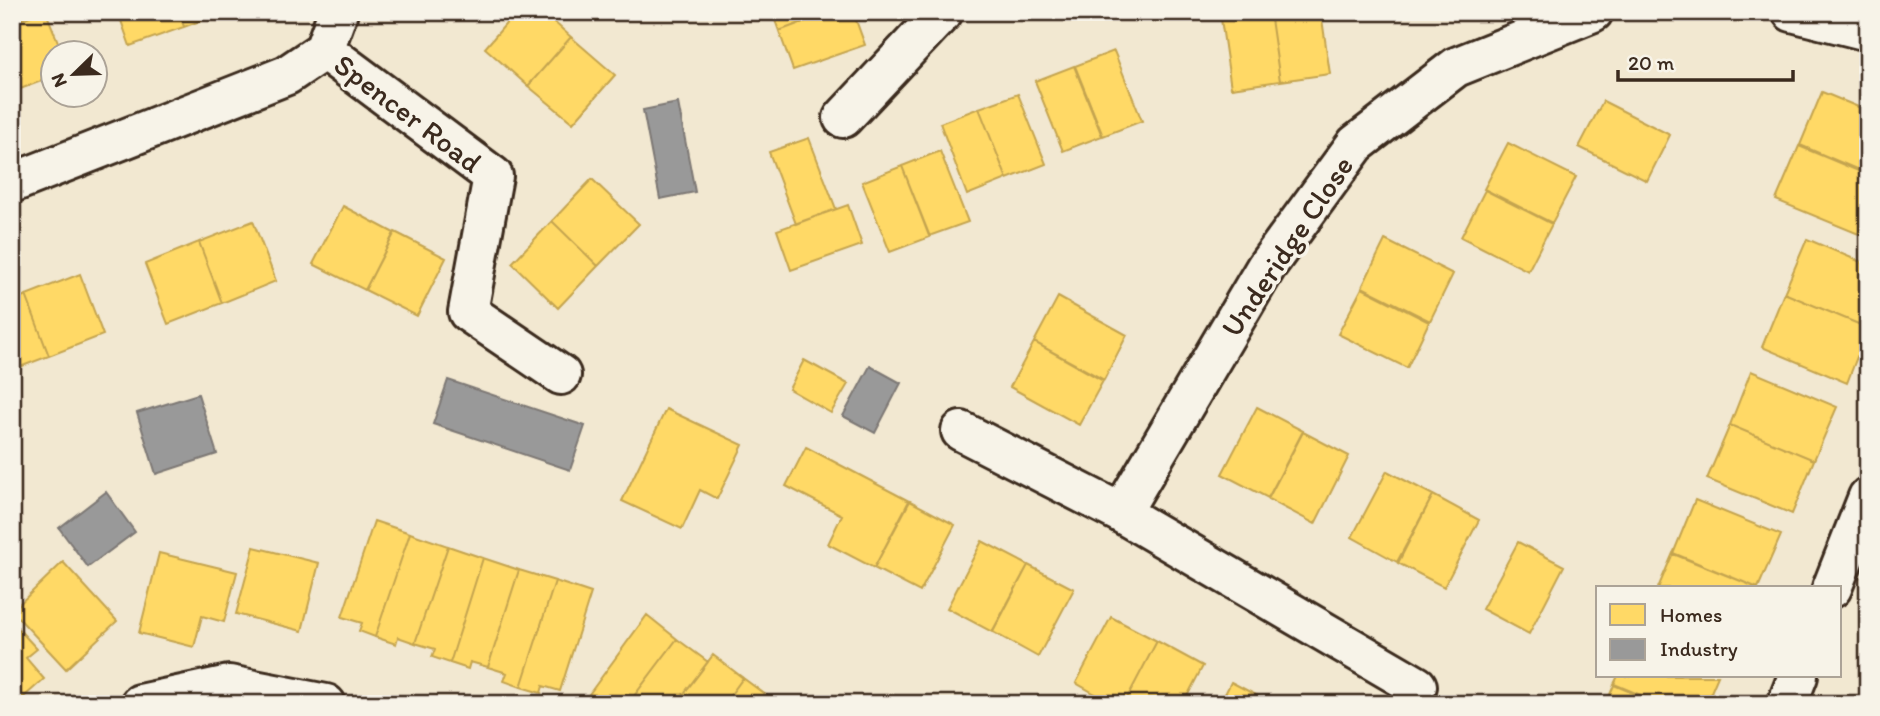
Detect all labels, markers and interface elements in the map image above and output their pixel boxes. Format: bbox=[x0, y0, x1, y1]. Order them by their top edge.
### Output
north arrow bbox=[38, 38, 108, 108]
scale bar bbox=[1618, 38, 1792, 82]
street label: Spencer Road bbox=[327, 46, 489, 180]
text: 20 m bbox=[1628, 50, 1675, 75]
text: N bbox=[46, 70, 72, 91]
street label: Underidge Close bbox=[1213, 148, 1361, 344]
legend bbox=[1596, 586, 1842, 678]
text: Homes bbox=[1660, 602, 1722, 627]
text: Industry bbox=[1660, 636, 1738, 661]

